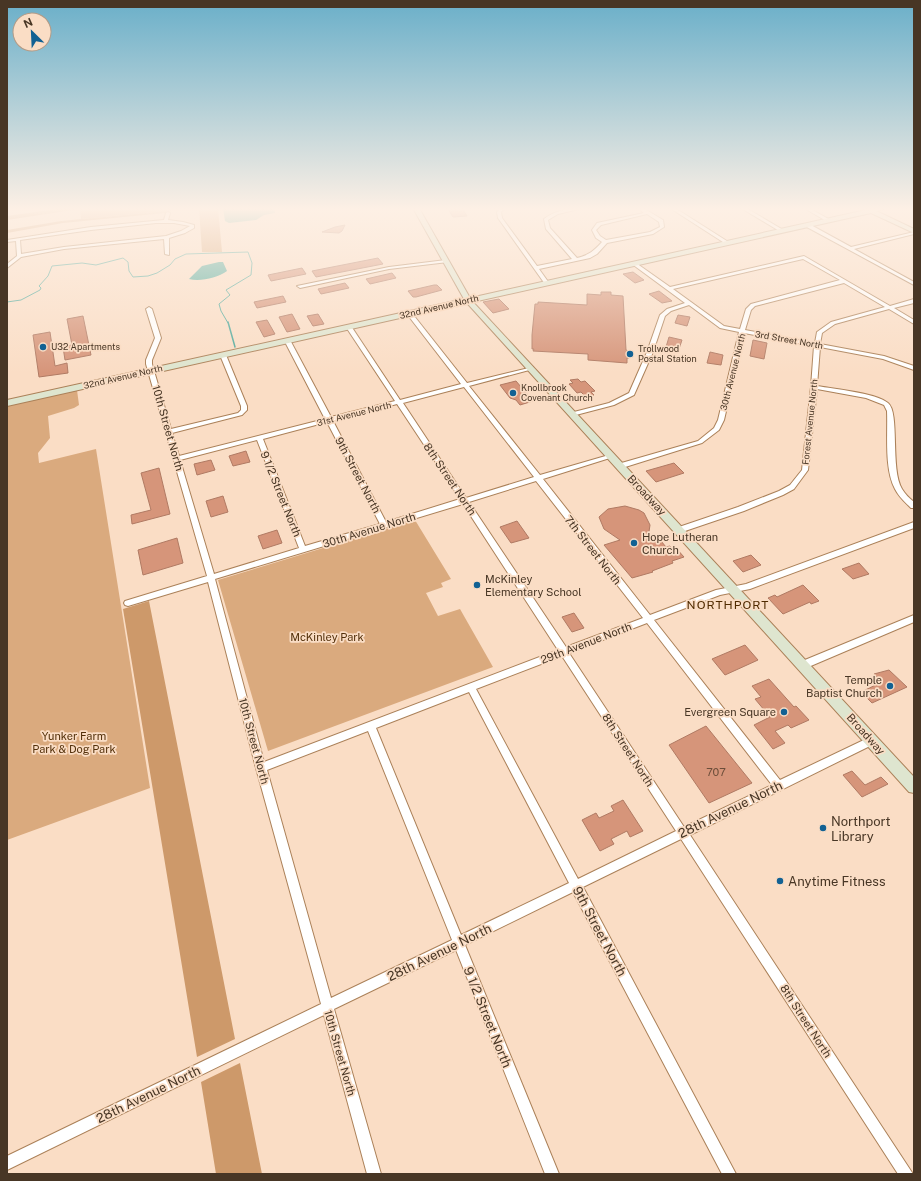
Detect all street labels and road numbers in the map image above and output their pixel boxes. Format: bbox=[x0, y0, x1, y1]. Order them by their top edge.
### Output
street label: 32nd Avenue North bbox=[398, 292, 479, 321]
street label: 3rd Street North bbox=[754, 328, 824, 351]
street label: 30th Avenue North bbox=[718, 332, 747, 412]
street label: 32nd Avenue North bbox=[82, 362, 163, 391]
street label: Forest Avenue North bbox=[800, 379, 819, 465]
street label: 10th Street North bbox=[150, 384, 186, 472]
street label: 31st Avenue North bbox=[315, 399, 392, 428]
street label: 9th Street North bbox=[333, 435, 383, 515]
street label: 8th Street North bbox=[421, 441, 479, 517]
street label: 9 1/2 Street North bbox=[258, 450, 304, 538]
street label: Broadway bbox=[625, 472, 669, 518]
street label: 30th Avenue North bbox=[321, 510, 417, 550]
street label: 7th Street North bbox=[562, 513, 624, 587]
street label: 29th Avenue North bbox=[539, 620, 633, 666]
street label: 10th Street North bbox=[237, 697, 271, 785]
street label: 8th Street North bbox=[600, 711, 656, 789]
street label: Broadway bbox=[845, 711, 887, 757]
street label: 28th Avenue North bbox=[676, 778, 785, 841]
street label: 9th Street North bbox=[570, 884, 630, 979]
street label: 28th Avenue North bbox=[385, 921, 494, 984]
street label: 9 1/2 Street North bbox=[460, 964, 515, 1070]
street label: 8th Street North bbox=[778, 982, 834, 1060]
street label: 10th Street North bbox=[322, 1009, 358, 1097]
street label: 28th Avenue North bbox=[94, 1063, 203, 1126]

